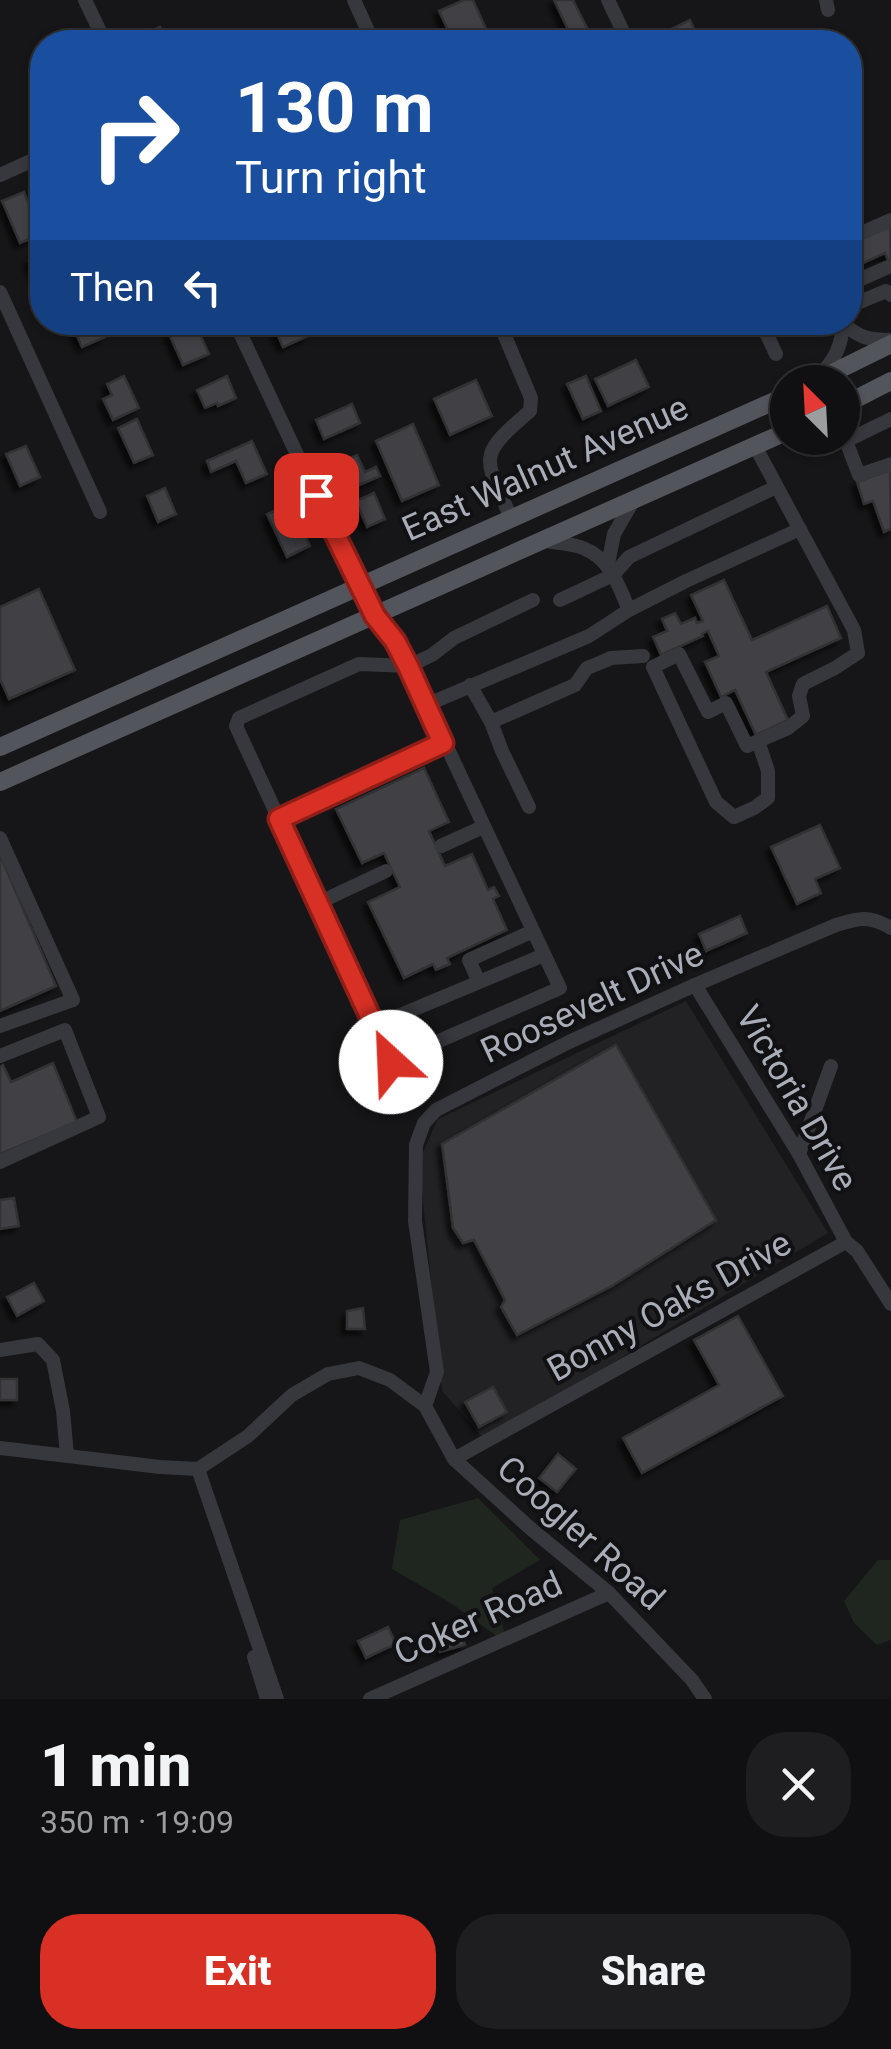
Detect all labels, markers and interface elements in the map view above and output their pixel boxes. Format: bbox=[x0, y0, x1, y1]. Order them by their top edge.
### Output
text: 130 m bbox=[235, 67, 434, 149]
icon: right bbox=[70, 70, 200, 200]
text: Turn right bbox=[235, 151, 427, 204]
icon: left bbox=[175, 260, 230, 315]
text: Then bbox=[70, 266, 155, 310]
north arrow bbox=[770, 365, 860, 455]
map controls bbox=[770, 365, 860, 455]
street label: East Walnut Avenue bbox=[396, 387, 694, 550]
pin bbox=[274, 453, 359, 538]
icon: arrive bbox=[289, 468, 344, 523]
street label: Roosevelt Drive bbox=[475, 933, 710, 1072]
street label: Victoria Drive bbox=[727, 998, 866, 1198]
position arrow bbox=[339, 1010, 443, 1114]
street label: Bonny Oaks Drive bbox=[540, 1223, 798, 1390]
street label: Coogler Road bbox=[489, 1448, 673, 1619]
street label: Coker Road bbox=[388, 1563, 569, 1674]
text: 1 min bbox=[40, 1730, 191, 1801]
button: close bbox=[746, 1732, 851, 1837]
text: 350 m · 19:09 bbox=[40, 1803, 234, 1841]
button: Exit bbox=[40, 1914, 436, 2029]
button: Share bbox=[456, 1914, 851, 2029]

